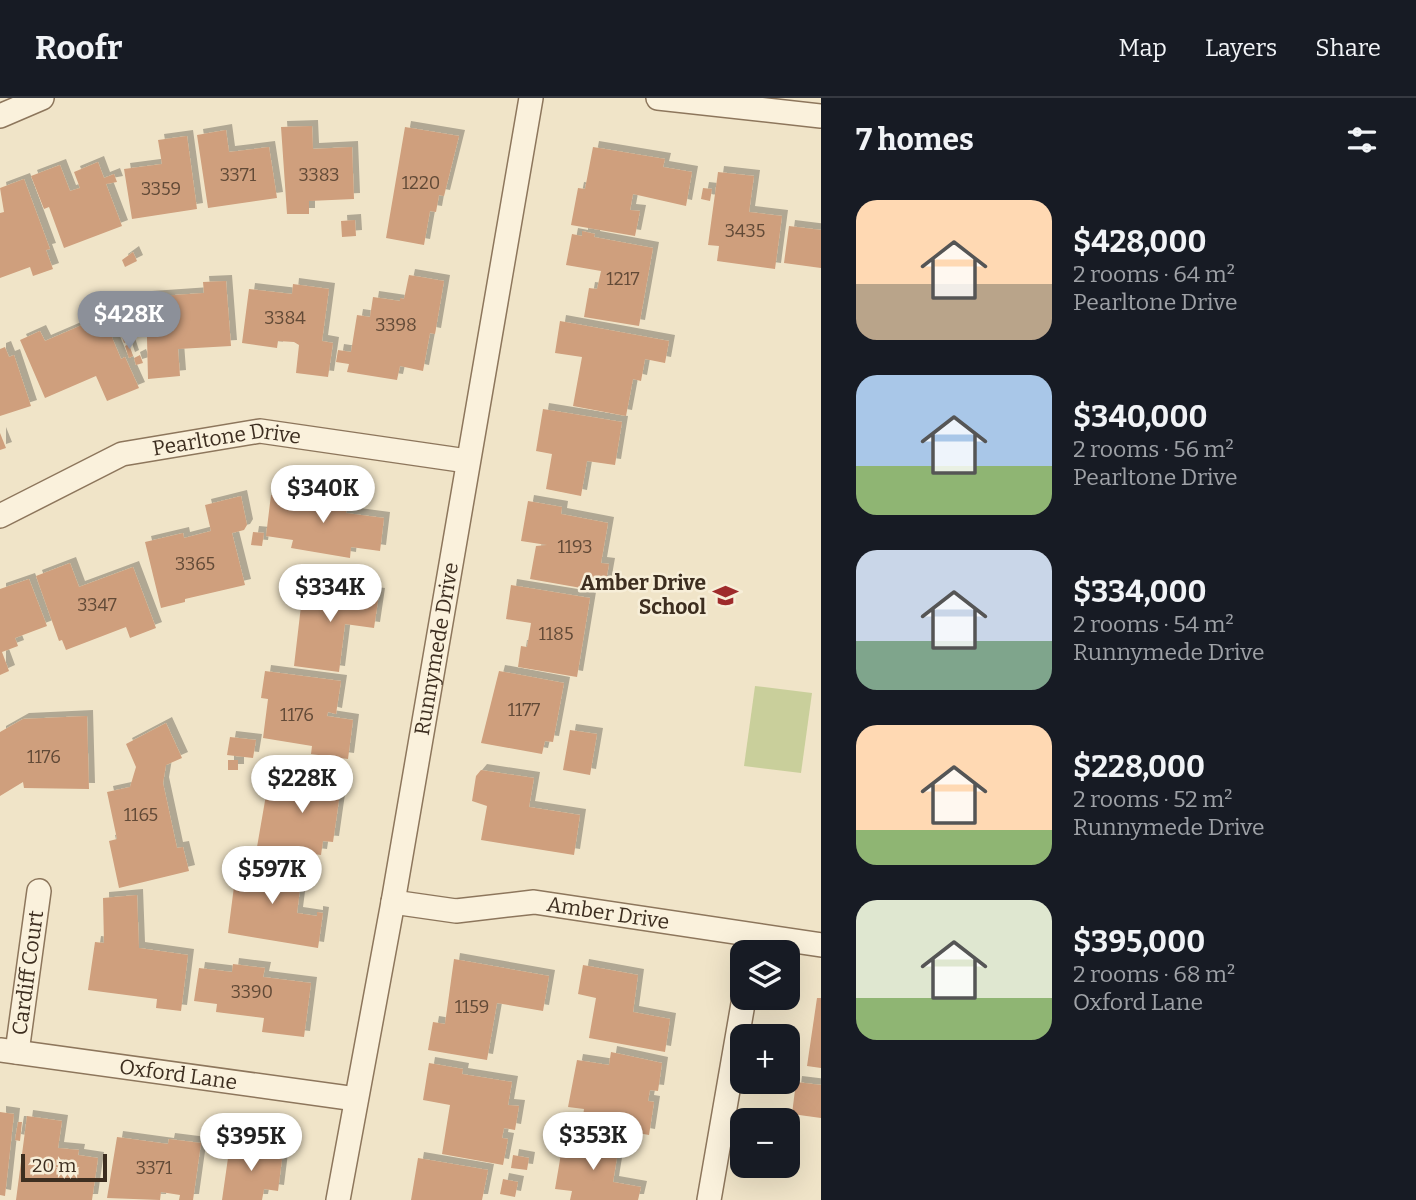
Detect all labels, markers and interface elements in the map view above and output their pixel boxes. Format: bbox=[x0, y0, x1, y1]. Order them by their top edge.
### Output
text: Roofr bbox=[35, 28, 123, 68]
text: Map bbox=[1119, 34, 1167, 62]
text: Layers bbox=[1205, 34, 1277, 62]
text: Share bbox=[1315, 34, 1381, 62]
icon: filters bbox=[1343, 121, 1381, 159]
text: 7 homes bbox=[856, 122, 974, 158]
house number: 3371 bbox=[220, 164, 257, 186]
house number: 3383 bbox=[299, 164, 339, 186]
house number: 1220 bbox=[402, 172, 440, 194]
house number: 3359 bbox=[141, 178, 181, 200]
house number: 3435 bbox=[725, 220, 765, 242]
text: $428,000 bbox=[1073, 224, 1207, 260]
icon: home bbox=[912, 228, 996, 312]
text: 2 rooms · 64 m² bbox=[1073, 260, 1235, 288]
house number: 1217 bbox=[606, 268, 640, 290]
text: Pearltone Drive bbox=[1073, 288, 1238, 316]
pin: $428K bbox=[80, 292, 178, 351]
text: $428K bbox=[94, 300, 164, 328]
house number: 3384 bbox=[264, 307, 306, 329]
house number: 3398 bbox=[375, 314, 417, 336]
text: $340,000 bbox=[1073, 399, 1207, 435]
icon: home bbox=[912, 403, 996, 487]
street label: Pearltone Drive bbox=[150, 417, 303, 462]
text: 2 rooms · 56 m² bbox=[1073, 435, 1234, 463]
text: Pearltone Drive bbox=[1073, 463, 1238, 491]
pin: $340K bbox=[274, 466, 372, 525]
text: $340K bbox=[287, 474, 359, 502]
house number: 1193 bbox=[557, 536, 593, 558]
house number: 3365 bbox=[175, 553, 215, 575]
street label: Runnymede Drive bbox=[409, 560, 464, 737]
pin: $334K bbox=[281, 564, 379, 624]
place label: Amber Drive School bbox=[580, 570, 706, 620]
text: $334K bbox=[295, 573, 365, 601]
text: $334,000 bbox=[1073, 574, 1207, 610]
icon: home bbox=[912, 578, 996, 662]
school or university icon: Amber Drive School bbox=[712, 581, 740, 609]
house number: 3347 bbox=[77, 594, 117, 616]
text: 2 rooms · 54 m² bbox=[1073, 610, 1234, 638]
house number: 1185 bbox=[538, 623, 574, 645]
text: Runnymede Drive bbox=[1073, 638, 1264, 666]
house number: 1177 bbox=[508, 699, 540, 721]
house number: 1176 bbox=[280, 704, 314, 726]
house number: 1176 bbox=[27, 746, 61, 768]
text: $228,000 bbox=[1073, 749, 1205, 785]
icon: home bbox=[912, 753, 996, 837]
pin: $228K bbox=[253, 756, 351, 815]
text: $228K bbox=[267, 764, 337, 792]
text: 2 rooms · 52 m² bbox=[1073, 785, 1232, 813]
house number: 1165 bbox=[124, 804, 158, 826]
text: Runnymede Drive bbox=[1073, 813, 1264, 841]
pin: $597K bbox=[223, 846, 321, 906]
text: $597K bbox=[238, 855, 306, 883]
street label: Amber Drive bbox=[545, 891, 671, 935]
street label: Cardiff Court bbox=[6, 908, 49, 1037]
text: $395,000 bbox=[1073, 924, 1205, 960]
icon: home bbox=[912, 928, 996, 1012]
map controls bbox=[730, 940, 800, 1178]
button: layers bbox=[730, 940, 800, 1010]
text: 2 rooms · 68 m² bbox=[1073, 960, 1235, 988]
house number: 3390 bbox=[231, 981, 273, 1003]
text: Oxford Lane bbox=[1073, 988, 1203, 1016]
house number: 1159 bbox=[455, 996, 489, 1018]
button: + bbox=[730, 1024, 800, 1094]
street label: Oxford Lane bbox=[118, 1054, 239, 1096]
button: − bbox=[730, 1108, 800, 1178]
pin: $353K bbox=[544, 1112, 642, 1172]
pin: $395K bbox=[202, 1114, 300, 1173]
text: $353K bbox=[559, 1121, 627, 1149]
text: $395K bbox=[216, 1122, 286, 1150]
scale bar bbox=[21, 1151, 107, 1183]
text: 20 m bbox=[32, 1154, 76, 1177]
house number: 3371 bbox=[136, 1157, 173, 1179]

